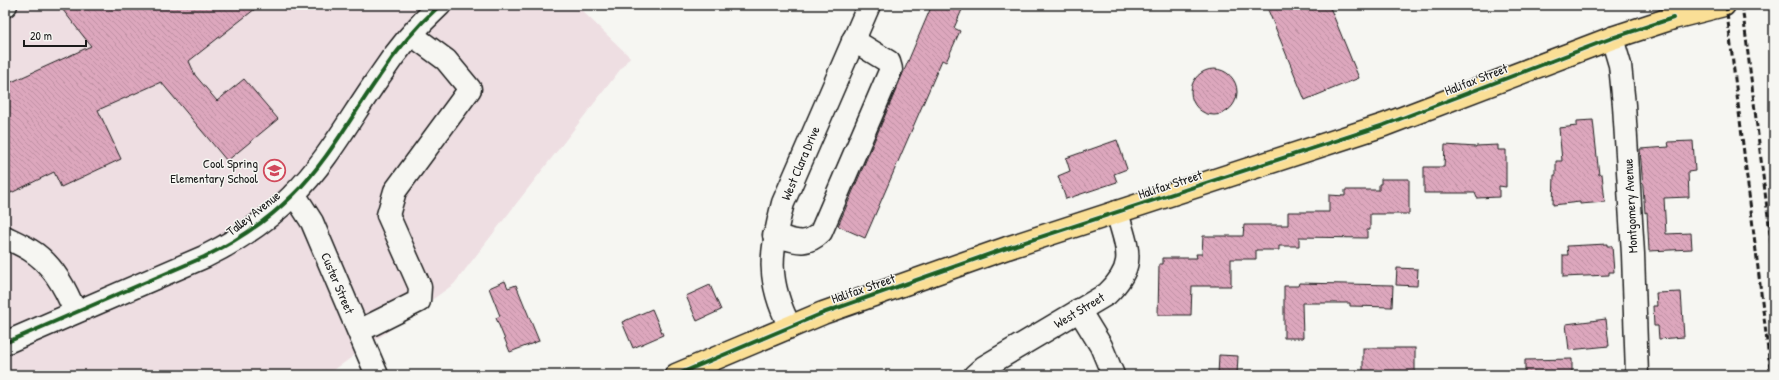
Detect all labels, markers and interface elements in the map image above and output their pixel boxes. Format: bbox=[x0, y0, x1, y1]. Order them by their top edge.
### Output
scale bar bbox=[24, 22, 86, 48]
text: 20 m bbox=[30, 27, 52, 44]
street label: Halifax Street bbox=[1442, 59, 1511, 99]
street label: West Clara Drive bbox=[776, 123, 824, 203]
place label: Cool Spring Elementary School bbox=[170, 154, 259, 187]
school or university icon: Cool Spring Elementary School bbox=[261, 157, 287, 183]
street label: Montgomery Avenue bbox=[1619, 158, 1641, 254]
street label: Halifax Street bbox=[1136, 165, 1205, 203]
street label: Talley Avenue bbox=[222, 186, 284, 240]
street label: Custer Street bbox=[317, 249, 359, 317]
street label: Halifax Street bbox=[829, 269, 898, 307]
street label: West Street bbox=[1050, 288, 1108, 332]

